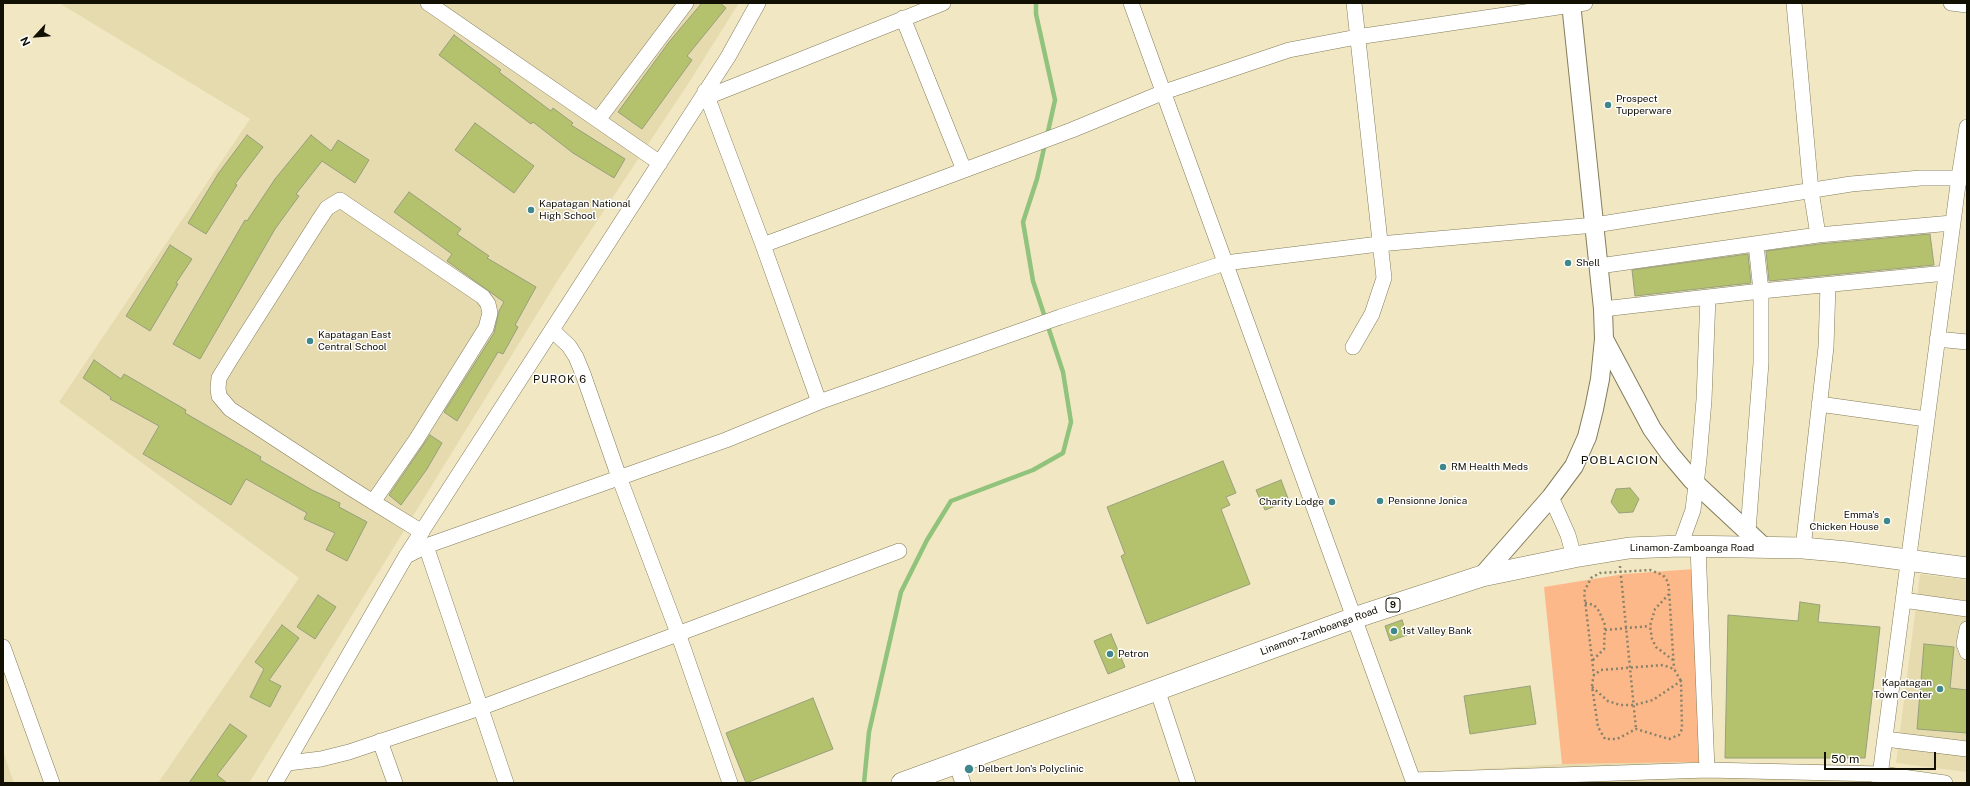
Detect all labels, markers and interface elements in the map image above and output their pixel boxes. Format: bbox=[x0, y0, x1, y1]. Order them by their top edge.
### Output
north arrow bbox=[16, 16, 56, 56]
text: N bbox=[18, 35, 32, 48]
place label: Prospect Tupperware bbox=[1616, 93, 1672, 116]
marker: Prospect Tupperware bbox=[1603, 100, 1613, 110]
place label: Kapatagan National High School bbox=[539, 198, 631, 222]
marker: Kapatagan National High School bbox=[526, 205, 536, 215]
place label: Shell bbox=[1576, 257, 1600, 269]
marker: Shell bbox=[1563, 258, 1573, 268]
place label: Kapatagan East Central School bbox=[318, 329, 391, 352]
marker: Kapatagan East Central School bbox=[305, 336, 315, 346]
district label: PUROK 6 bbox=[533, 373, 587, 387]
district label: POBLACION bbox=[1581, 453, 1659, 467]
place label: RM Health Meds bbox=[1451, 461, 1528, 473]
marker: RM Health Meds bbox=[1438, 462, 1448, 472]
place label: Pensionne Jonica bbox=[1388, 495, 1467, 507]
place label: Charity Lodge bbox=[1259, 496, 1324, 508]
marker: Pensionne Jonica bbox=[1375, 496, 1385, 506]
marker: Charity Lodge bbox=[1327, 497, 1337, 507]
place label: Emma's Chicken House bbox=[1810, 509, 1879, 532]
marker: Emma's Chicken House bbox=[1882, 516, 1892, 526]
street label: Linamon-Zamboanga Road bbox=[1630, 542, 1754, 554]
road number: 9 bbox=[1386, 598, 1400, 612]
street label: Linamon-Zamboanga Road bbox=[1259, 604, 1379, 658]
place label: 1st Valley Bank bbox=[1402, 625, 1472, 637]
marker: 1st Valley Bank bbox=[1389, 626, 1399, 636]
place label: Petron bbox=[1118, 648, 1149, 660]
marker: Petron bbox=[1105, 649, 1115, 659]
place label: Kapatagan Town Center bbox=[1874, 677, 1932, 700]
marker: Kapatagan Town Center bbox=[1935, 684, 1945, 694]
scale bar bbox=[1826, 744, 1938, 770]
text: 50 m bbox=[1831, 752, 1859, 766]
marker: Delbert Jon's Polyclinic bbox=[963, 763, 975, 775]
place label: Delbert Jon's Polyclinic bbox=[978, 763, 1084, 775]

